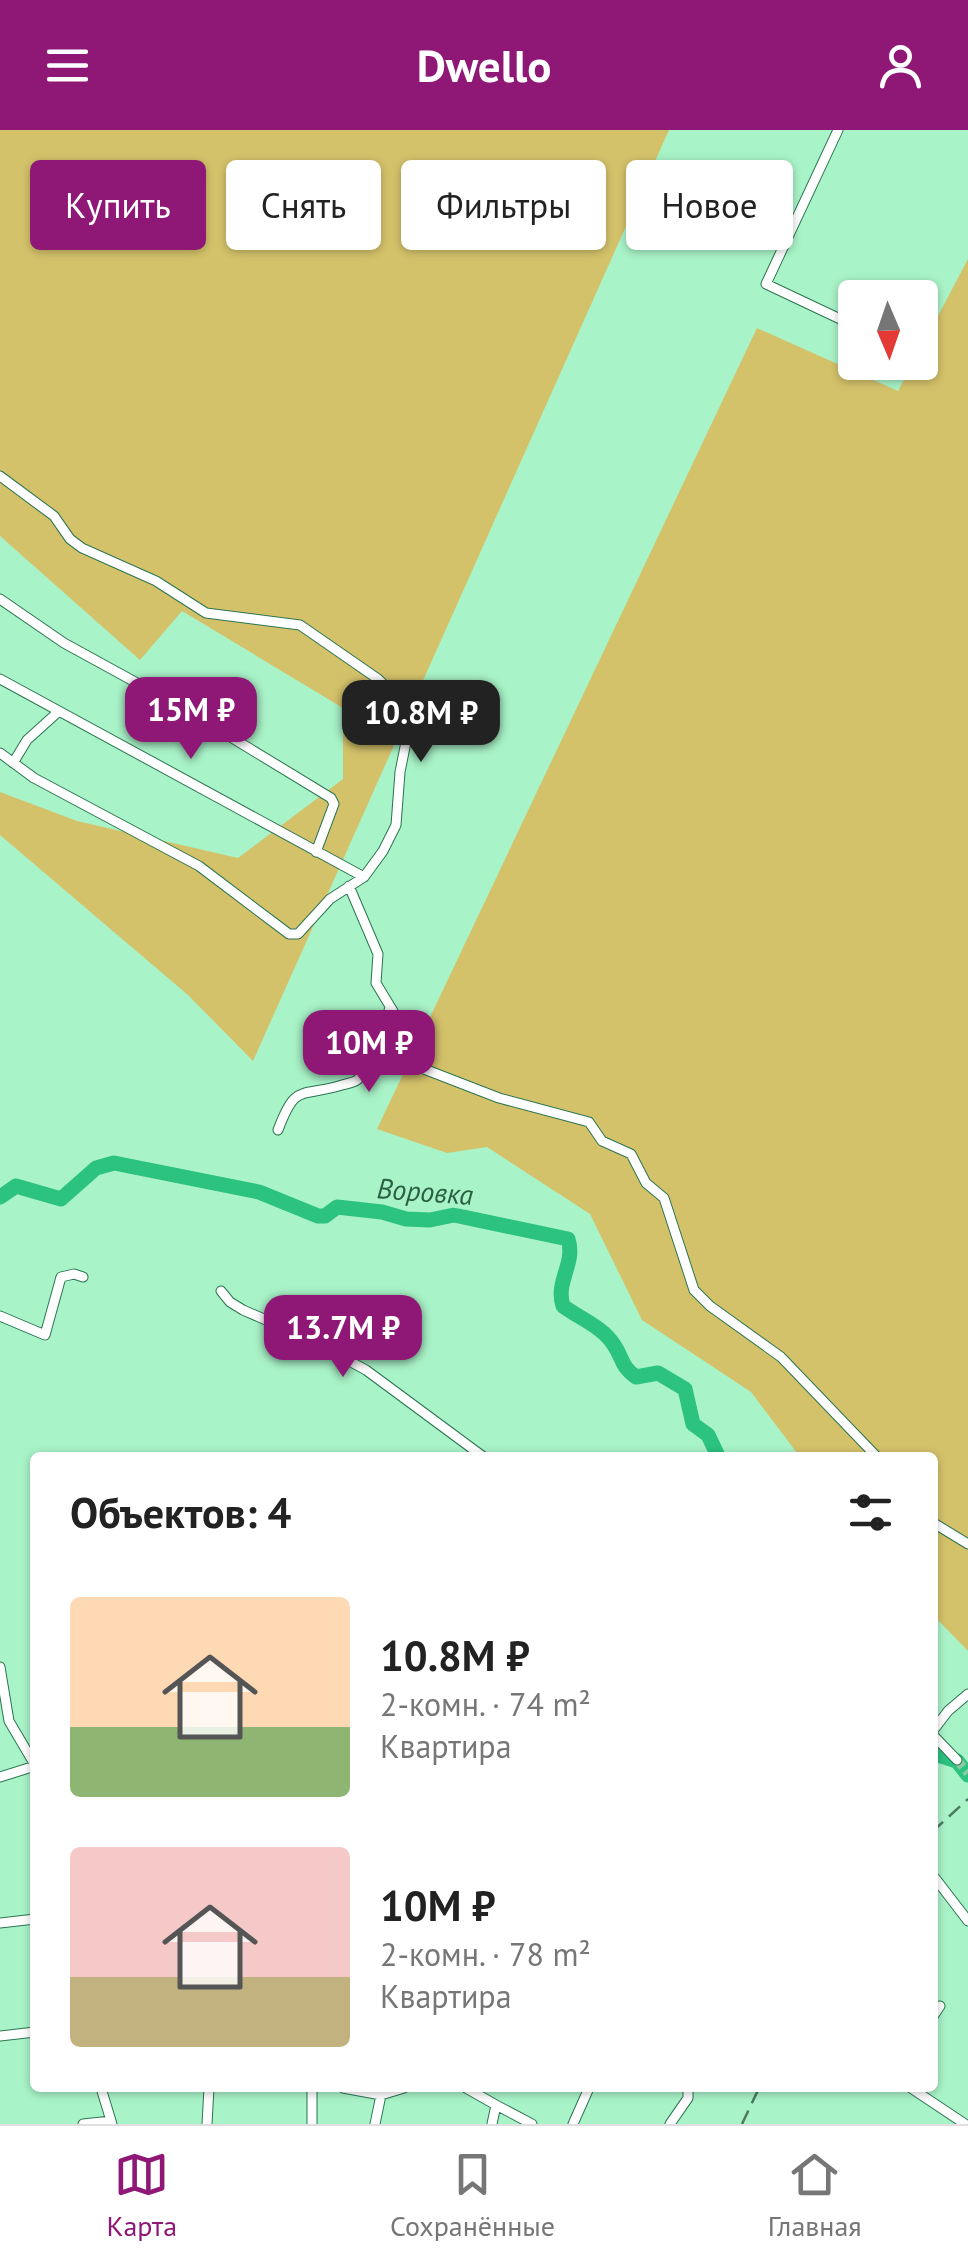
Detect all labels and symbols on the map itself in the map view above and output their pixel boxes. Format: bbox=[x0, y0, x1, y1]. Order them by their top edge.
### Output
north arrow bbox=[838, 280, 938, 380]
pin: 15M ₽ bbox=[121, 677, 261, 762]
pin: 10.8M ₽ bbox=[329, 680, 513, 765]
pin: 10M ₽ bbox=[299, 1010, 439, 1095]
water label: Воровка bbox=[376, 1169, 475, 1213]
pin: 13.7M ₽ bbox=[251, 1295, 435, 1380]

